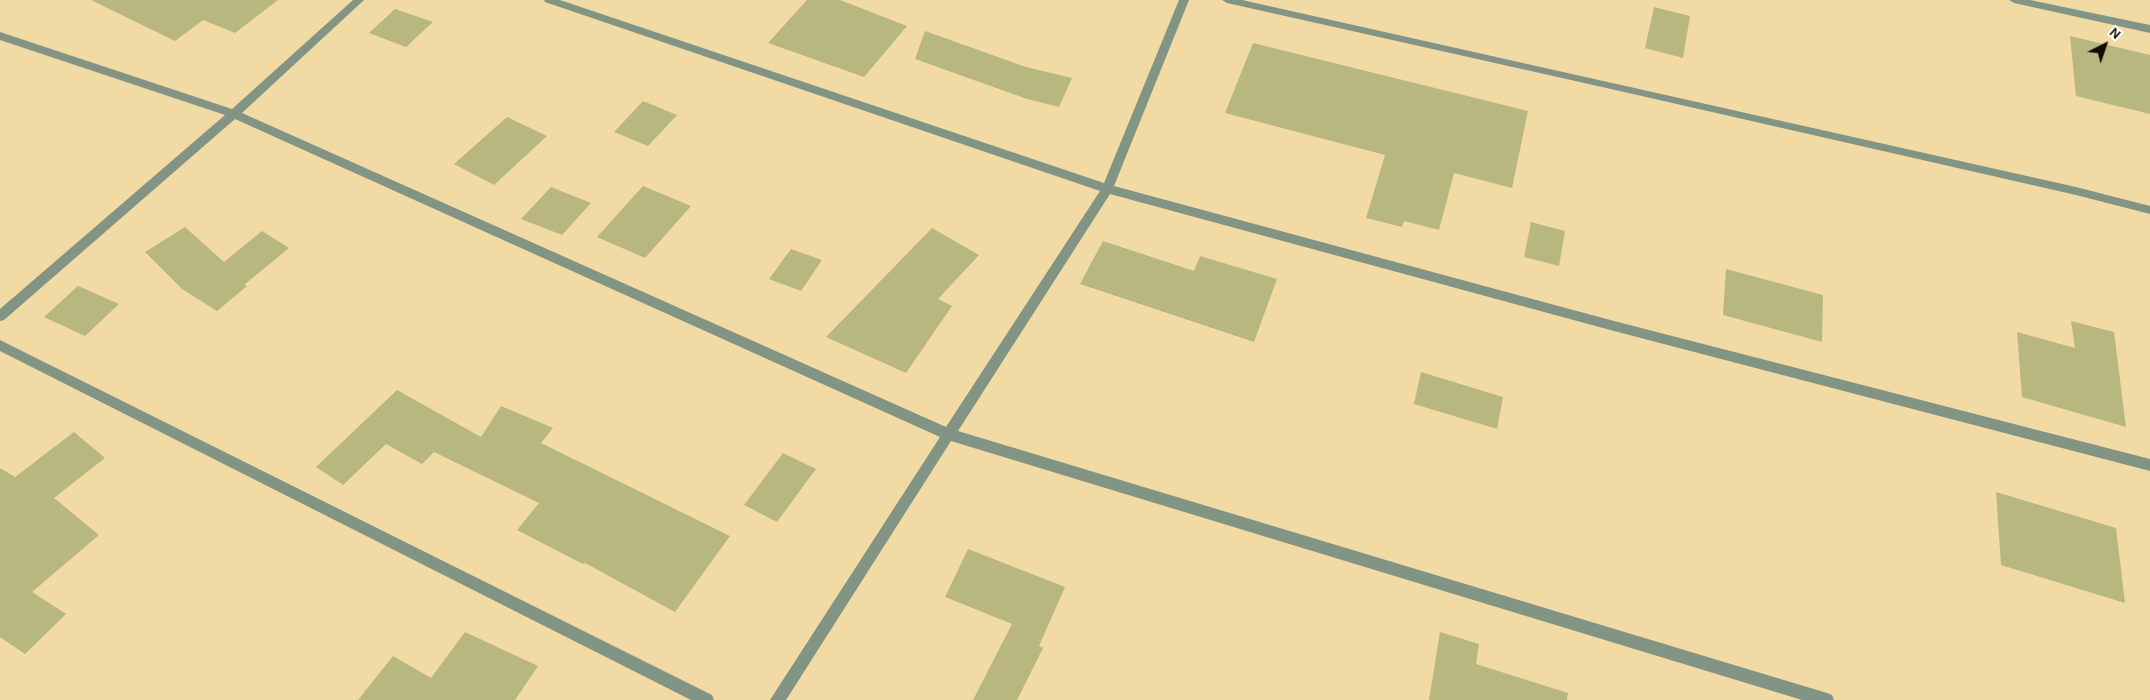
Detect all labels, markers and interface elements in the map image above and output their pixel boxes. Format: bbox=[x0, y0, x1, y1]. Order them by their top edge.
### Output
north arrow bbox=[2080, 20, 2130, 70]
text: N bbox=[2106, 24, 2125, 43]

